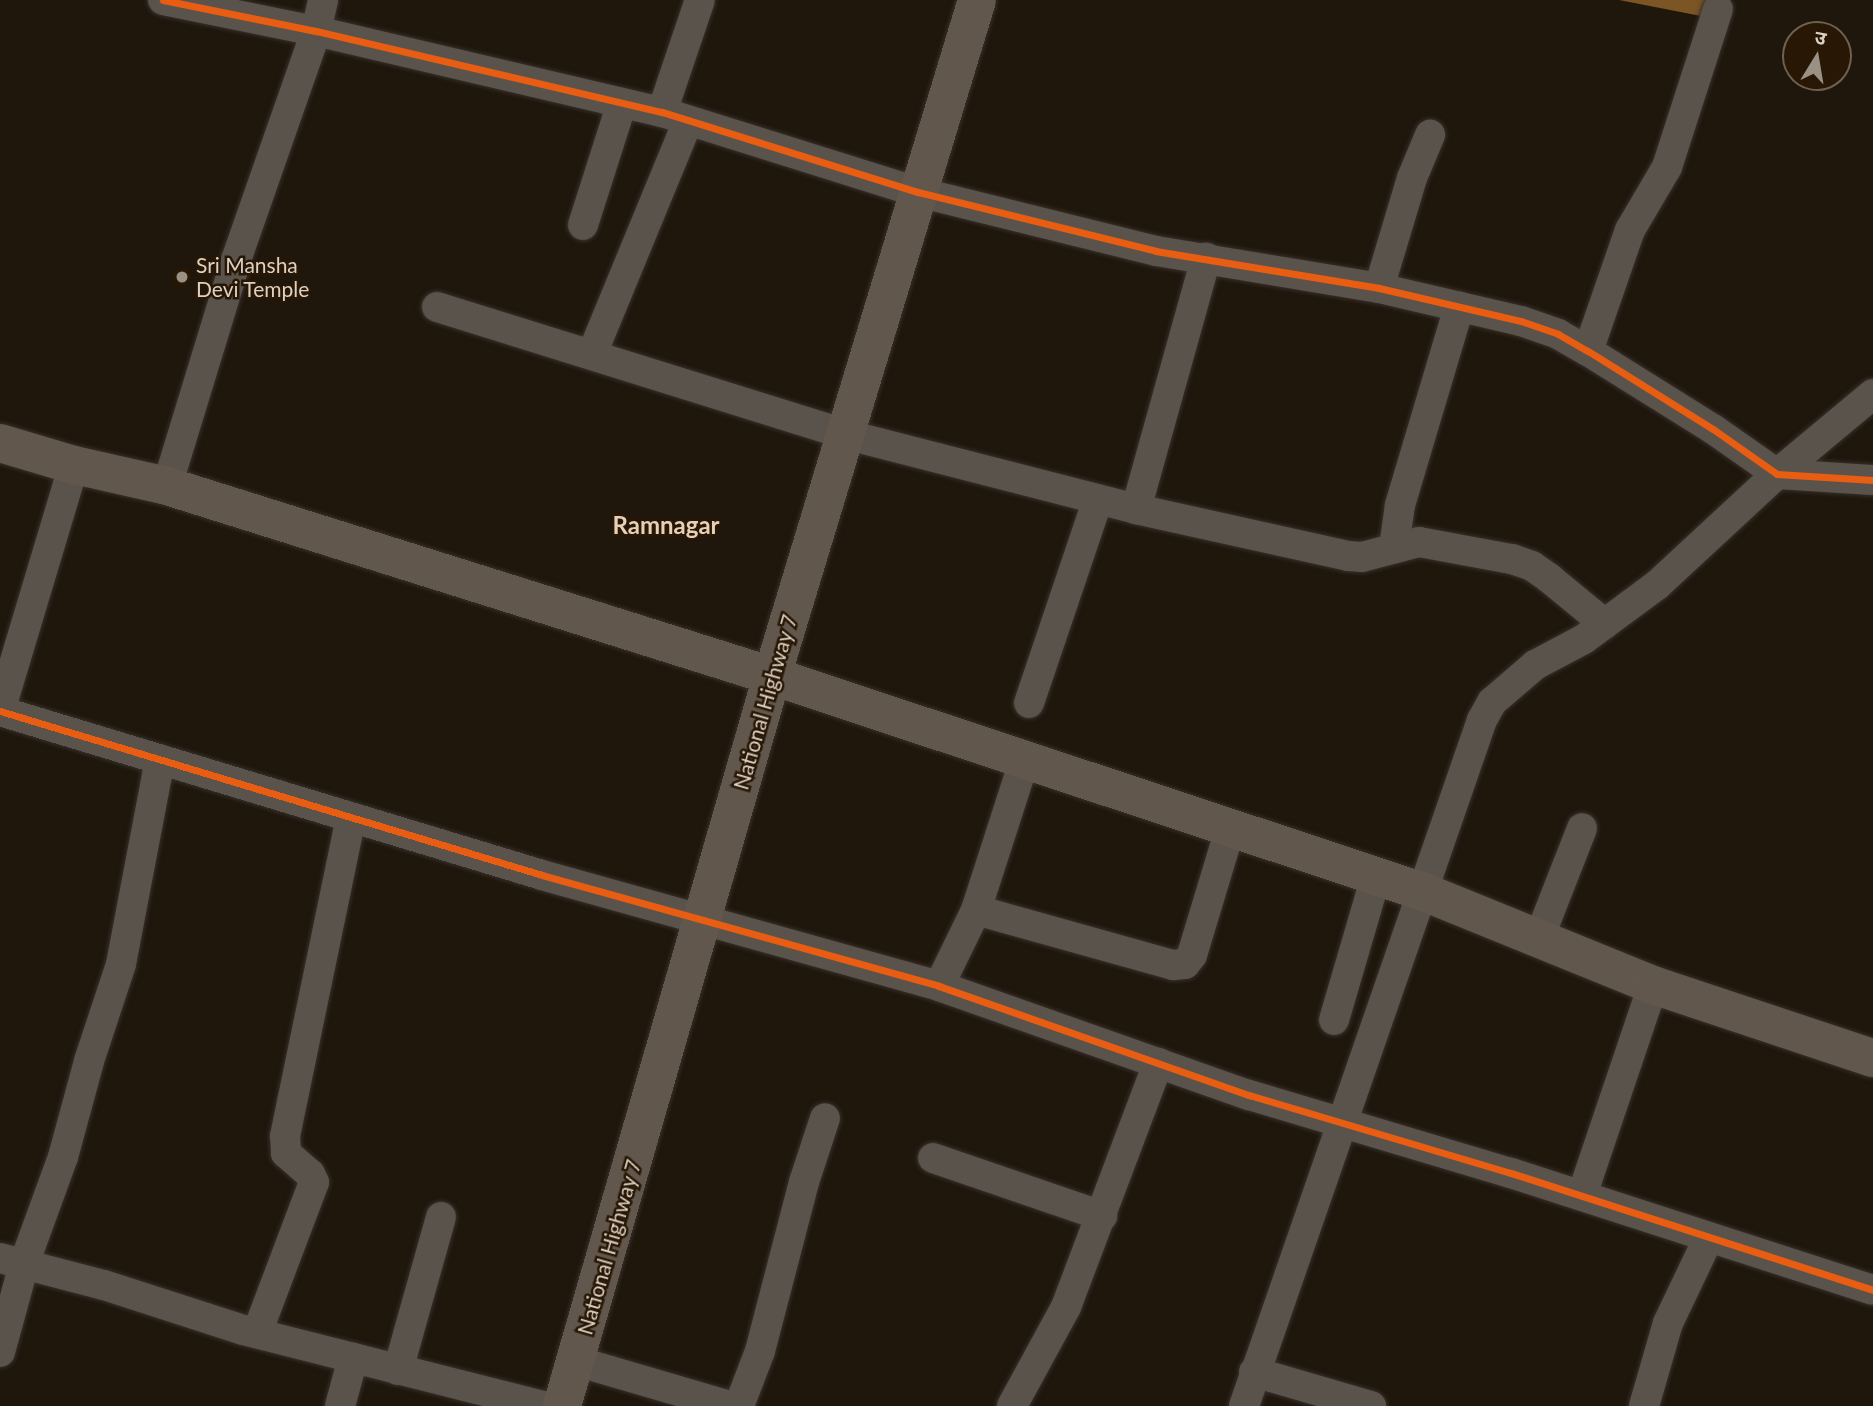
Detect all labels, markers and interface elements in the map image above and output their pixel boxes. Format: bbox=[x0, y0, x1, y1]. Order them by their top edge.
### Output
north arrow bbox=[1782, 21, 1852, 91]
text: उ bbox=[1813, 25, 1828, 49]
place label: Sri Mansha Devi Temple bbox=[196, 252, 310, 302]
marker: Sri Mansha Devi Temple bbox=[174, 269, 190, 285]
district label: Ramnagar bbox=[612, 511, 720, 539]
street label: National Highway 7 bbox=[728, 611, 802, 793]
street label: National Highway 7 bbox=[572, 1156, 646, 1338]

